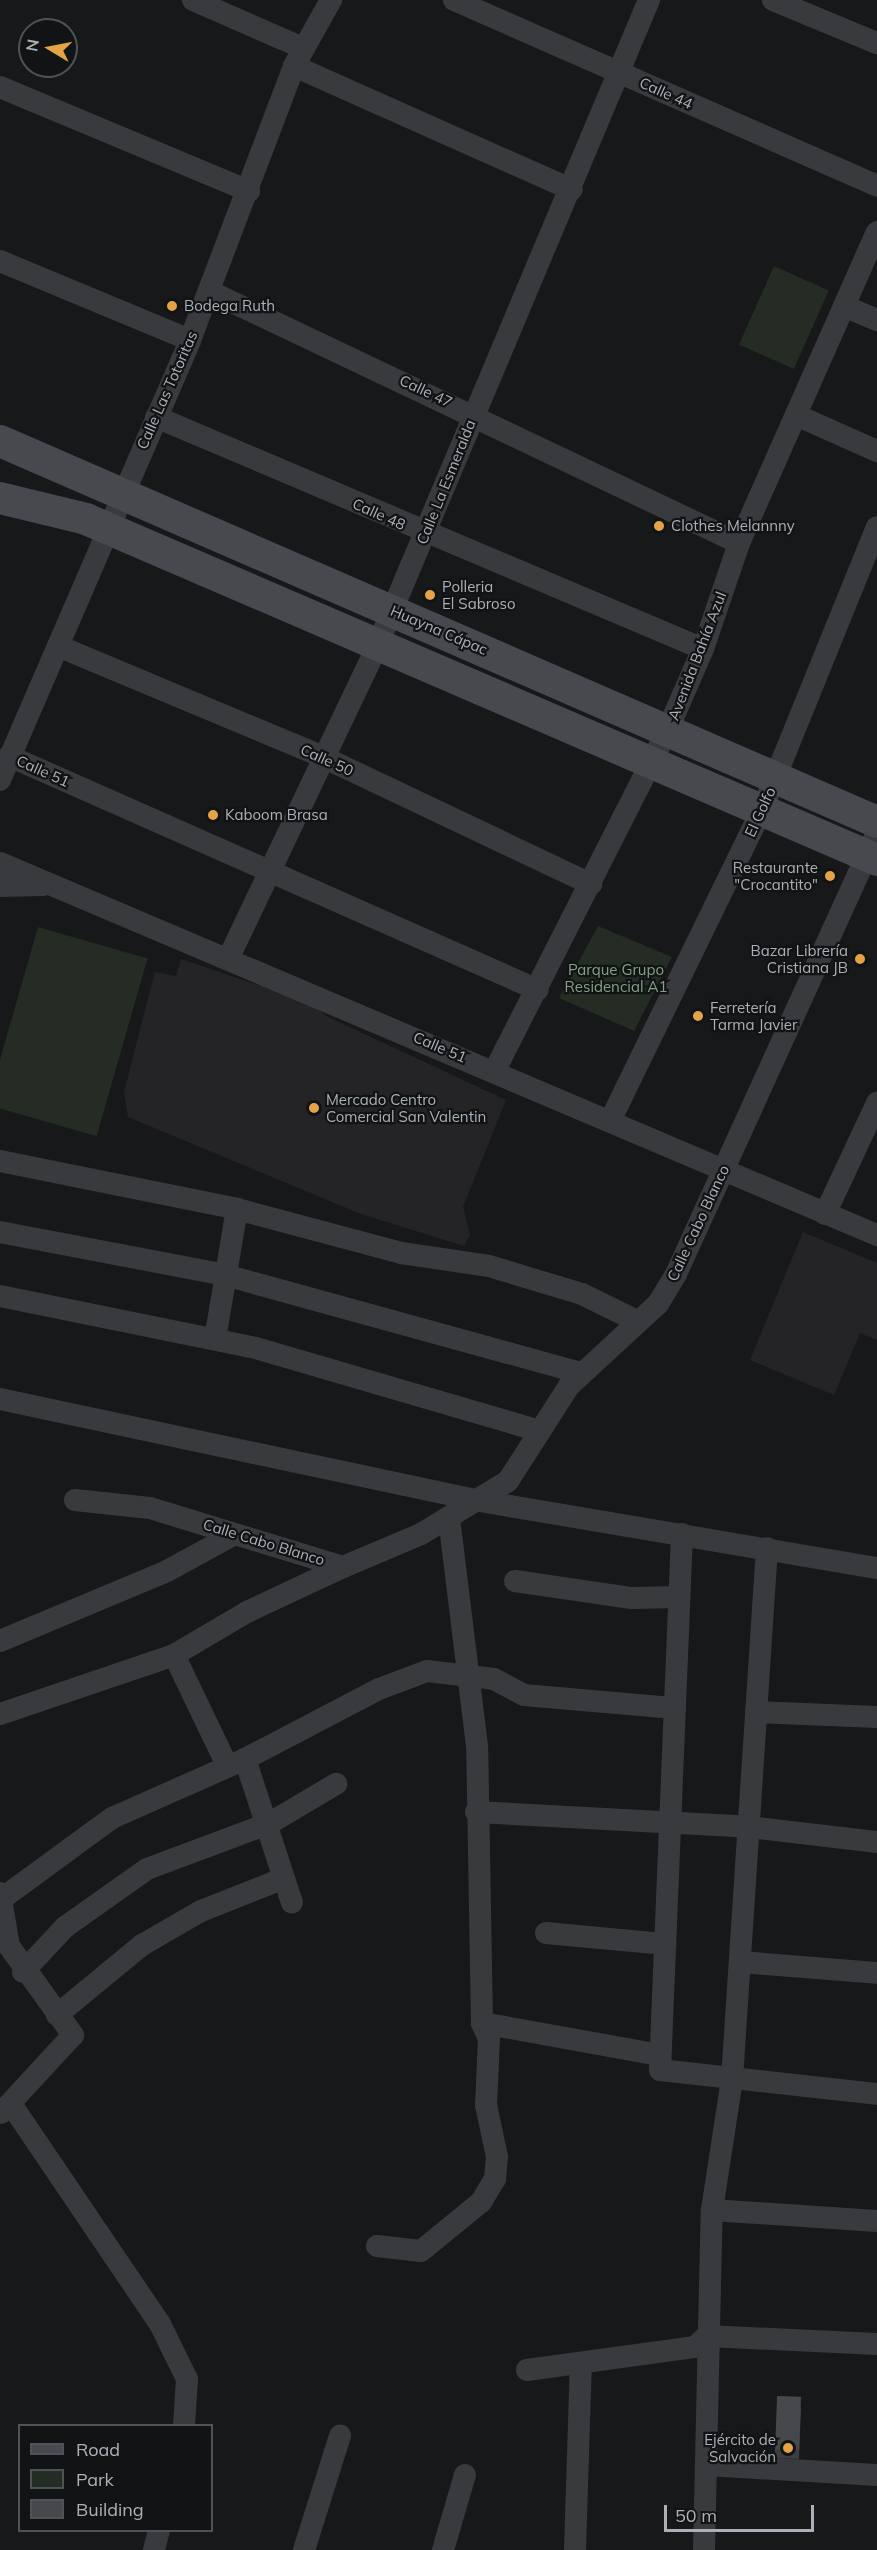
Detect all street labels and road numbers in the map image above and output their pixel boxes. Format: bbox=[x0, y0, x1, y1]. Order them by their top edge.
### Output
street label: Calle 44 bbox=[637, 73, 695, 113]
street label: Calle Las Totoritas bbox=[133, 328, 201, 452]
street label: Calle 47 bbox=[397, 371, 455, 411]
street label: Calle La Esmeralda bbox=[413, 417, 479, 547]
street label: Calle 48 bbox=[350, 494, 408, 534]
street label: Avenida Bahía Azul bbox=[664, 589, 730, 723]
street label: Huayna Cápac bbox=[388, 602, 490, 658]
street label: Calle 50 bbox=[298, 740, 356, 780]
street label: Calle 51 bbox=[14, 751, 72, 791]
street label: El Golfo bbox=[741, 784, 779, 840]
street label: Calle 51 bbox=[411, 1028, 469, 1066]
street label: Calle Cabo Blanco bbox=[663, 1162, 733, 1284]
street label: Calle Cabo Blanco bbox=[201, 1515, 327, 1569]

